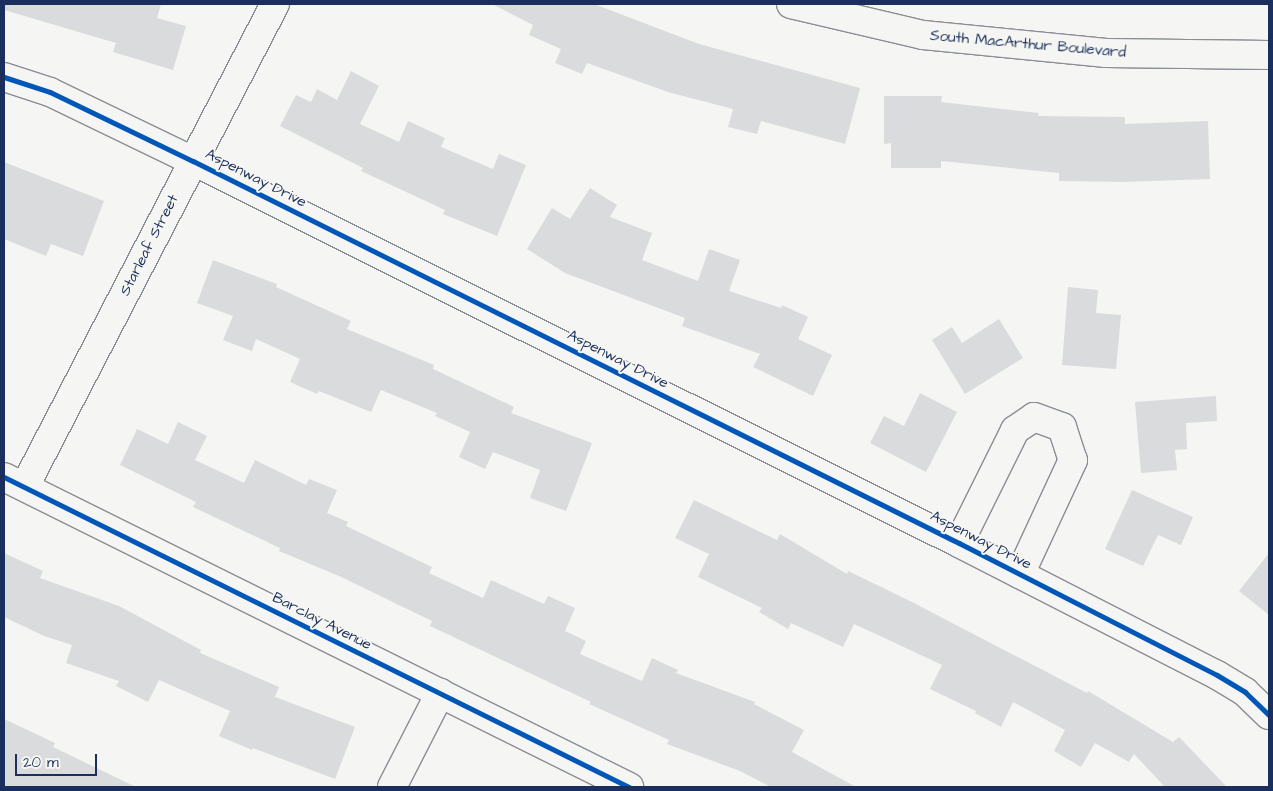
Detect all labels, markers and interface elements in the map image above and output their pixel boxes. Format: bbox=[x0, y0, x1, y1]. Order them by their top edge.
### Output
street label: South MacArthur Boulevard bbox=[929, 26, 1127, 62]
street label: Aspenway Drive bbox=[202, 145, 310, 211]
street label: Starleaf Street bbox=[116, 192, 182, 298]
street label: Aspenway Drive bbox=[564, 326, 672, 392]
street label: Aspenway Drive bbox=[927, 507, 1035, 573]
street label: Barclay Avenue bbox=[269, 588, 375, 654]
scale bar bbox=[18, 744, 100, 776]
text: 20 m bbox=[23, 752, 59, 773]

